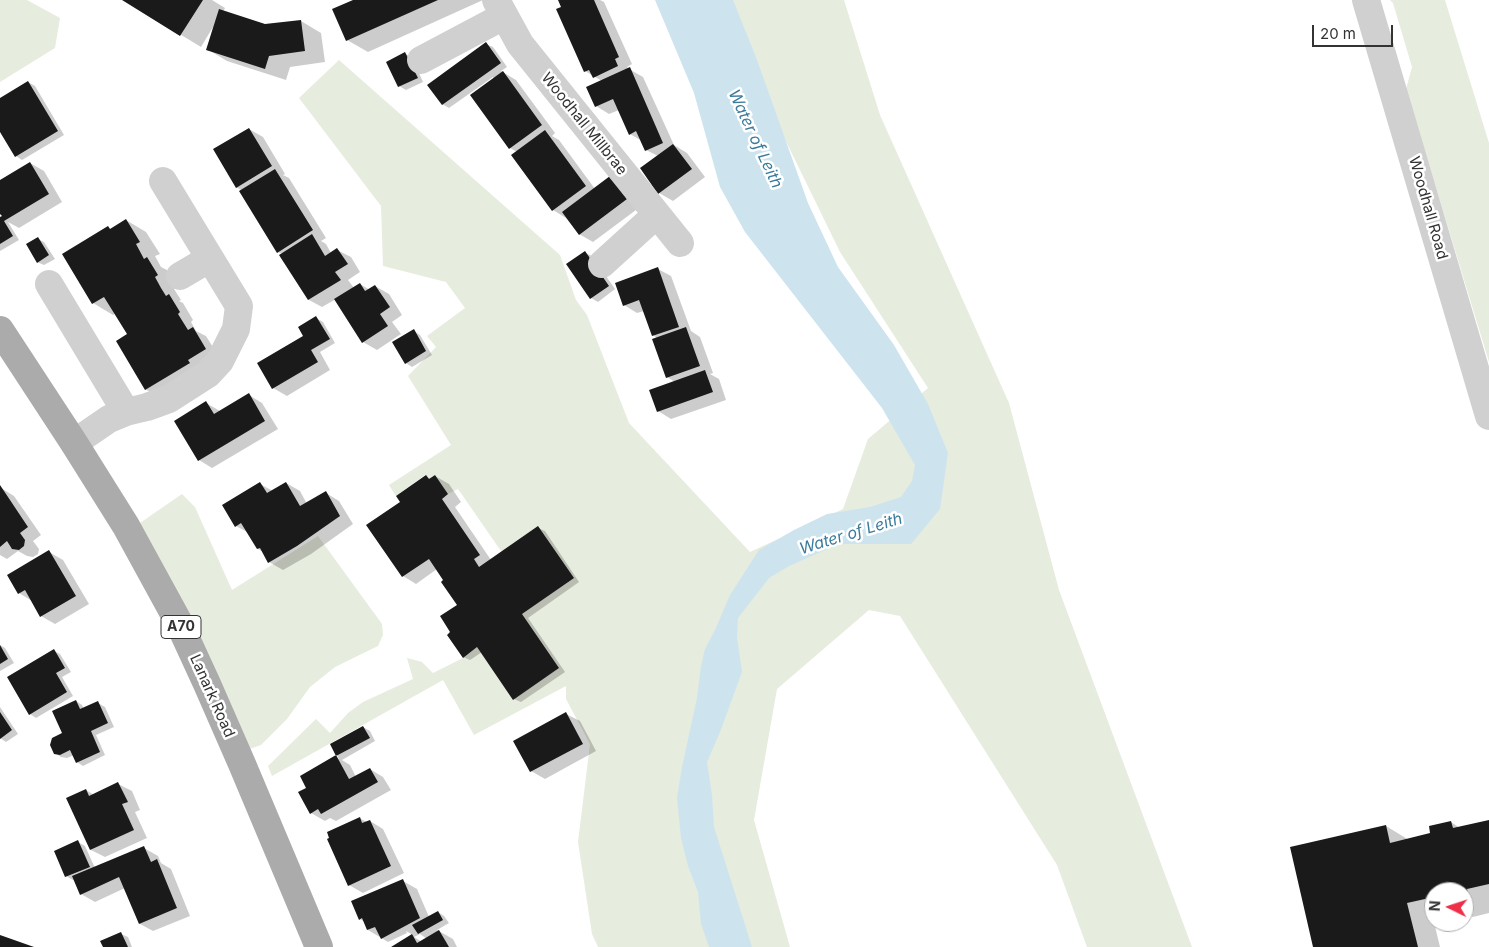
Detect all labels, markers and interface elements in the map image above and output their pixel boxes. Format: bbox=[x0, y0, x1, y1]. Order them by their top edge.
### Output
scale bar bbox=[1314, 15, 1395, 47]
text: 20 m bbox=[1320, 24, 1356, 43]
street label: Woodhall Millbrae bbox=[537, 69, 631, 179]
water label: Water of Leith bbox=[724, 87, 786, 191]
street label: Woodhall Road bbox=[1405, 155, 1451, 261]
water label: Water of Leith bbox=[797, 509, 905, 559]
road number: A70 bbox=[161, 616, 201, 638]
street label: Lanark Road bbox=[186, 652, 238, 740]
north arrow bbox=[1424, 882, 1474, 932]
text: N bbox=[1426, 900, 1443, 912]

